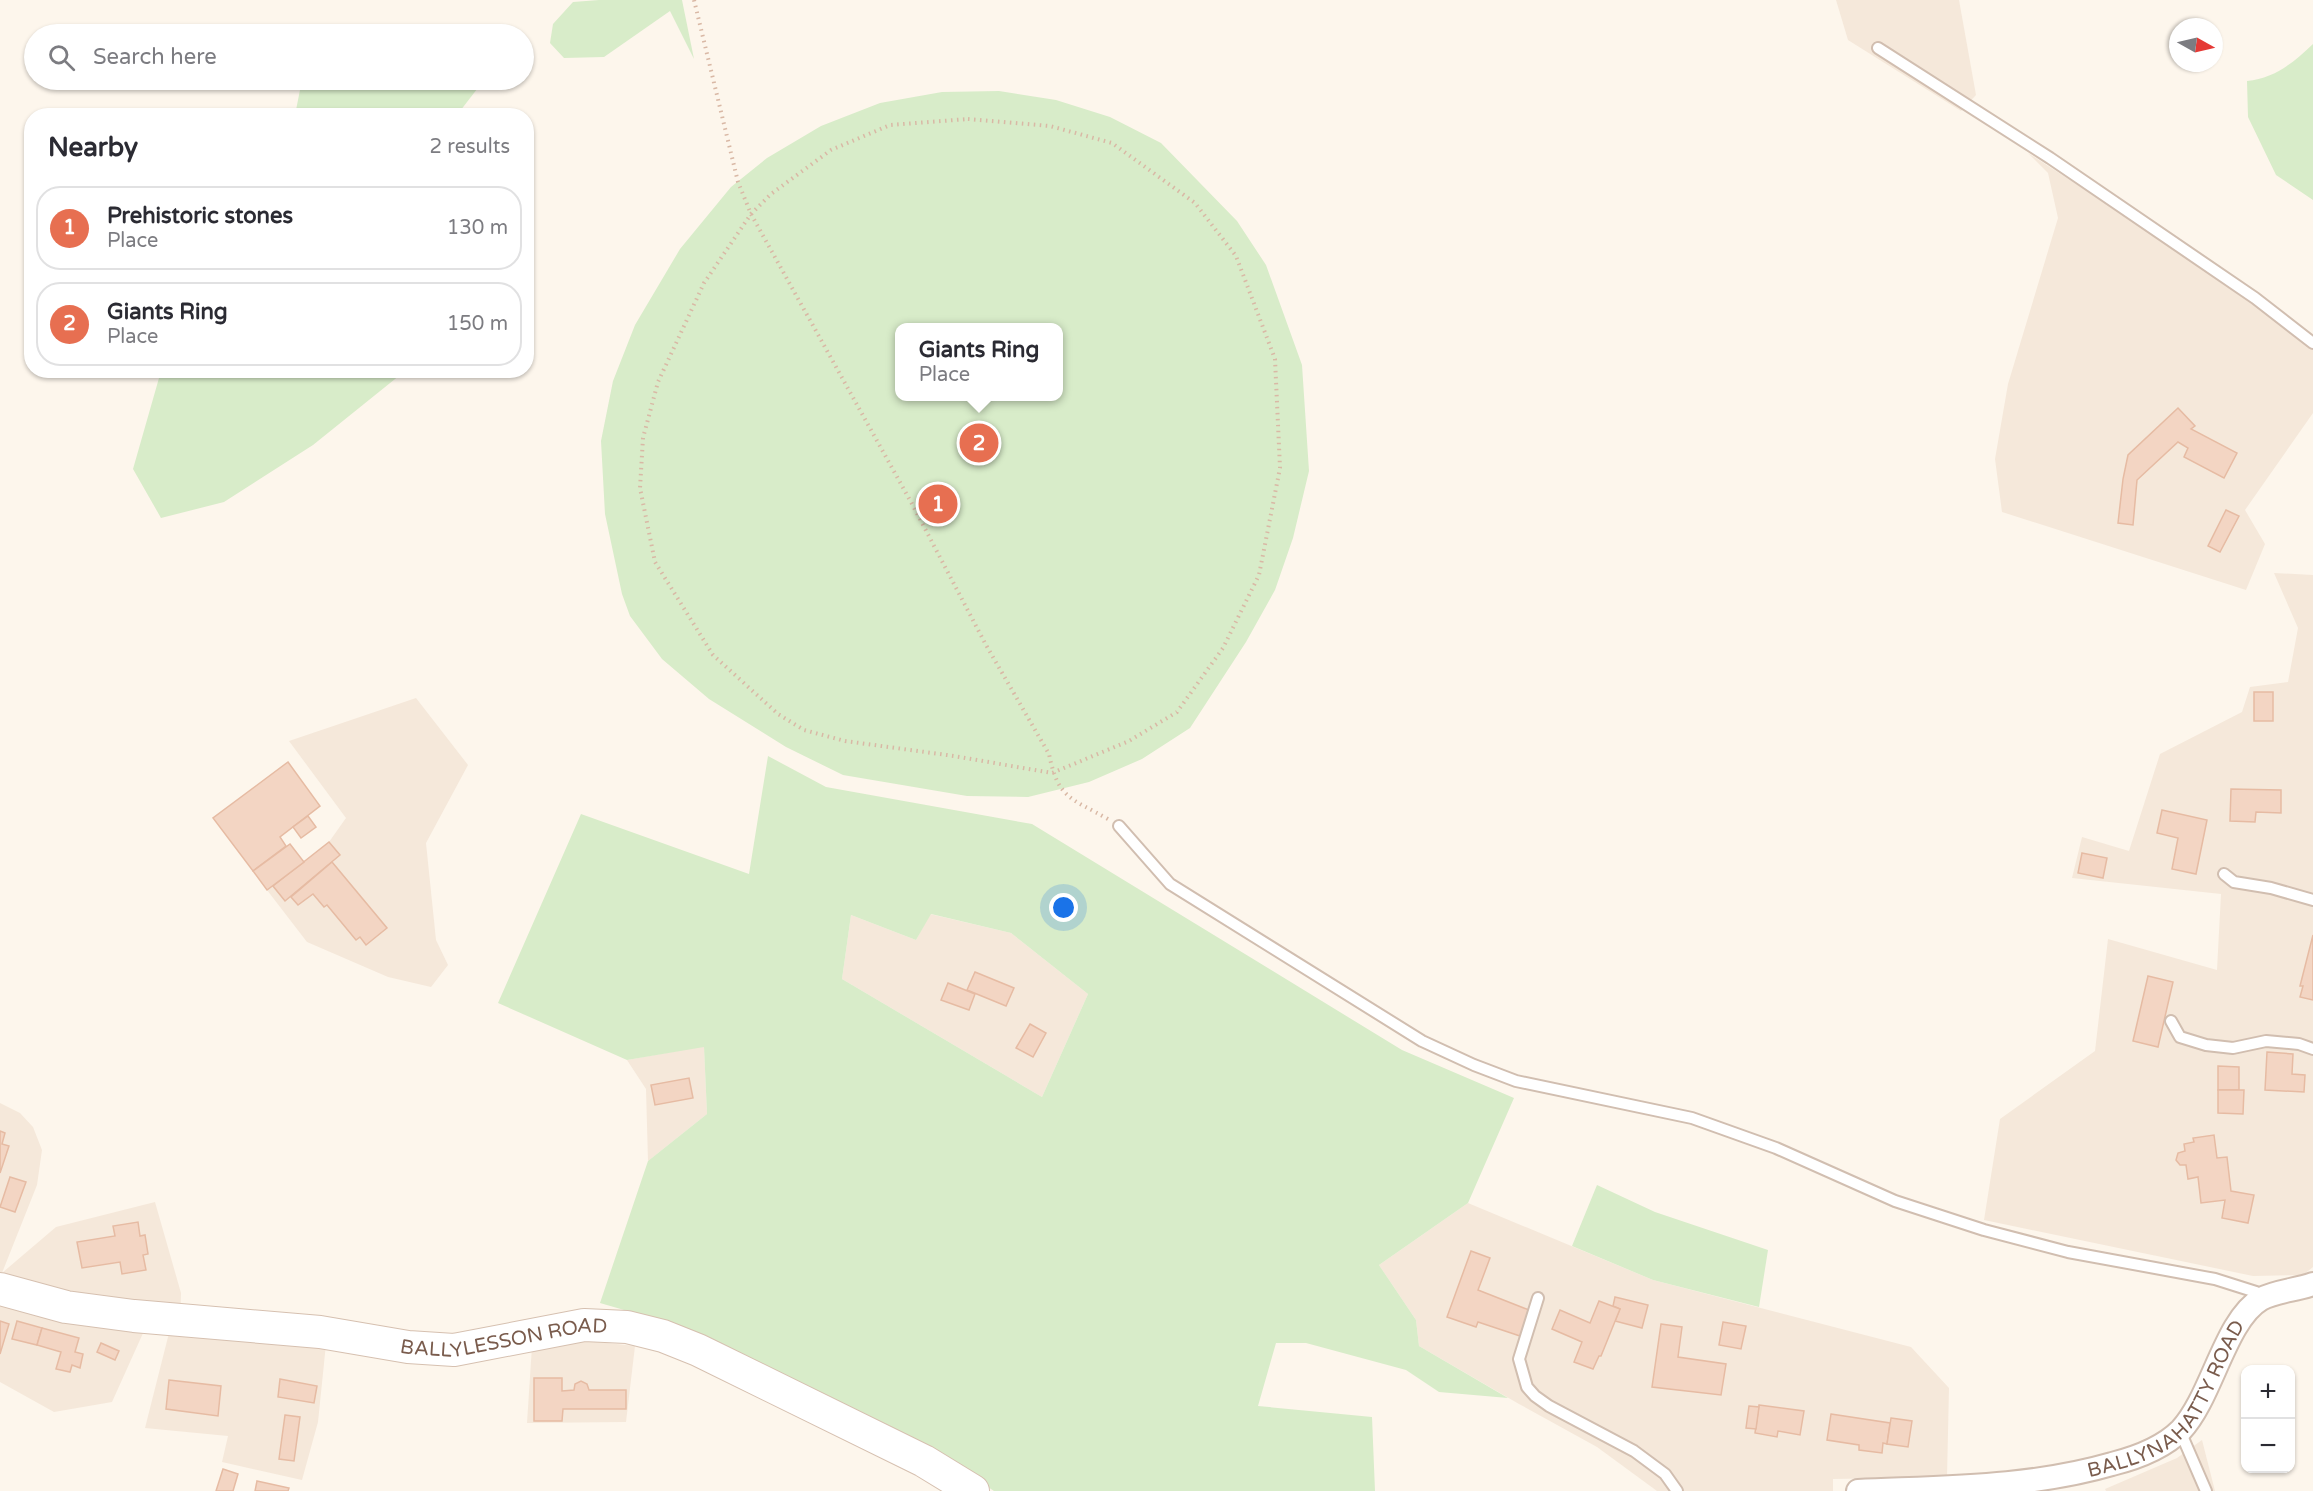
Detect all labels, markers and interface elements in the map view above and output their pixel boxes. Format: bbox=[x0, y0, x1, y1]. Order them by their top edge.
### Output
north arrow bbox=[2169, 18, 2223, 72]
search box bbox=[24, 24, 534, 90]
icon: search bbox=[45, 41, 78, 74]
text: Search here bbox=[93, 44, 217, 70]
text: Nearby bbox=[48, 132, 138, 163]
text: 2 results bbox=[430, 135, 510, 159]
text: Prehistoric stones bbox=[107, 203, 293, 229]
text: 1 bbox=[63, 216, 76, 240]
text: 130 m bbox=[447, 216, 508, 240]
text: Place bbox=[107, 229, 158, 253]
text: Giants Ring bbox=[107, 299, 228, 325]
text: 2 bbox=[63, 312, 76, 336]
text: 150 m bbox=[447, 312, 508, 336]
popup bbox=[895, 323, 1063, 401]
text: Place bbox=[107, 325, 158, 349]
text: Giants Ring bbox=[919, 337, 1039, 363]
text: Place bbox=[919, 363, 970, 387]
pin: 2 bbox=[960, 420, 998, 466]
pin: 1 bbox=[918, 482, 958, 526]
your location bbox=[1049, 893, 1078, 922]
street label: BALLYLESSON ROAD bbox=[398, 1314, 608, 1363]
street label: BALLYNAHATTY ROAD bbox=[2085, 1316, 2250, 1483]
map controls bbox=[2241, 1365, 2295, 1473]
button: + bbox=[2241, 1365, 2295, 1419]
button: − bbox=[2241, 1419, 2295, 1473]

